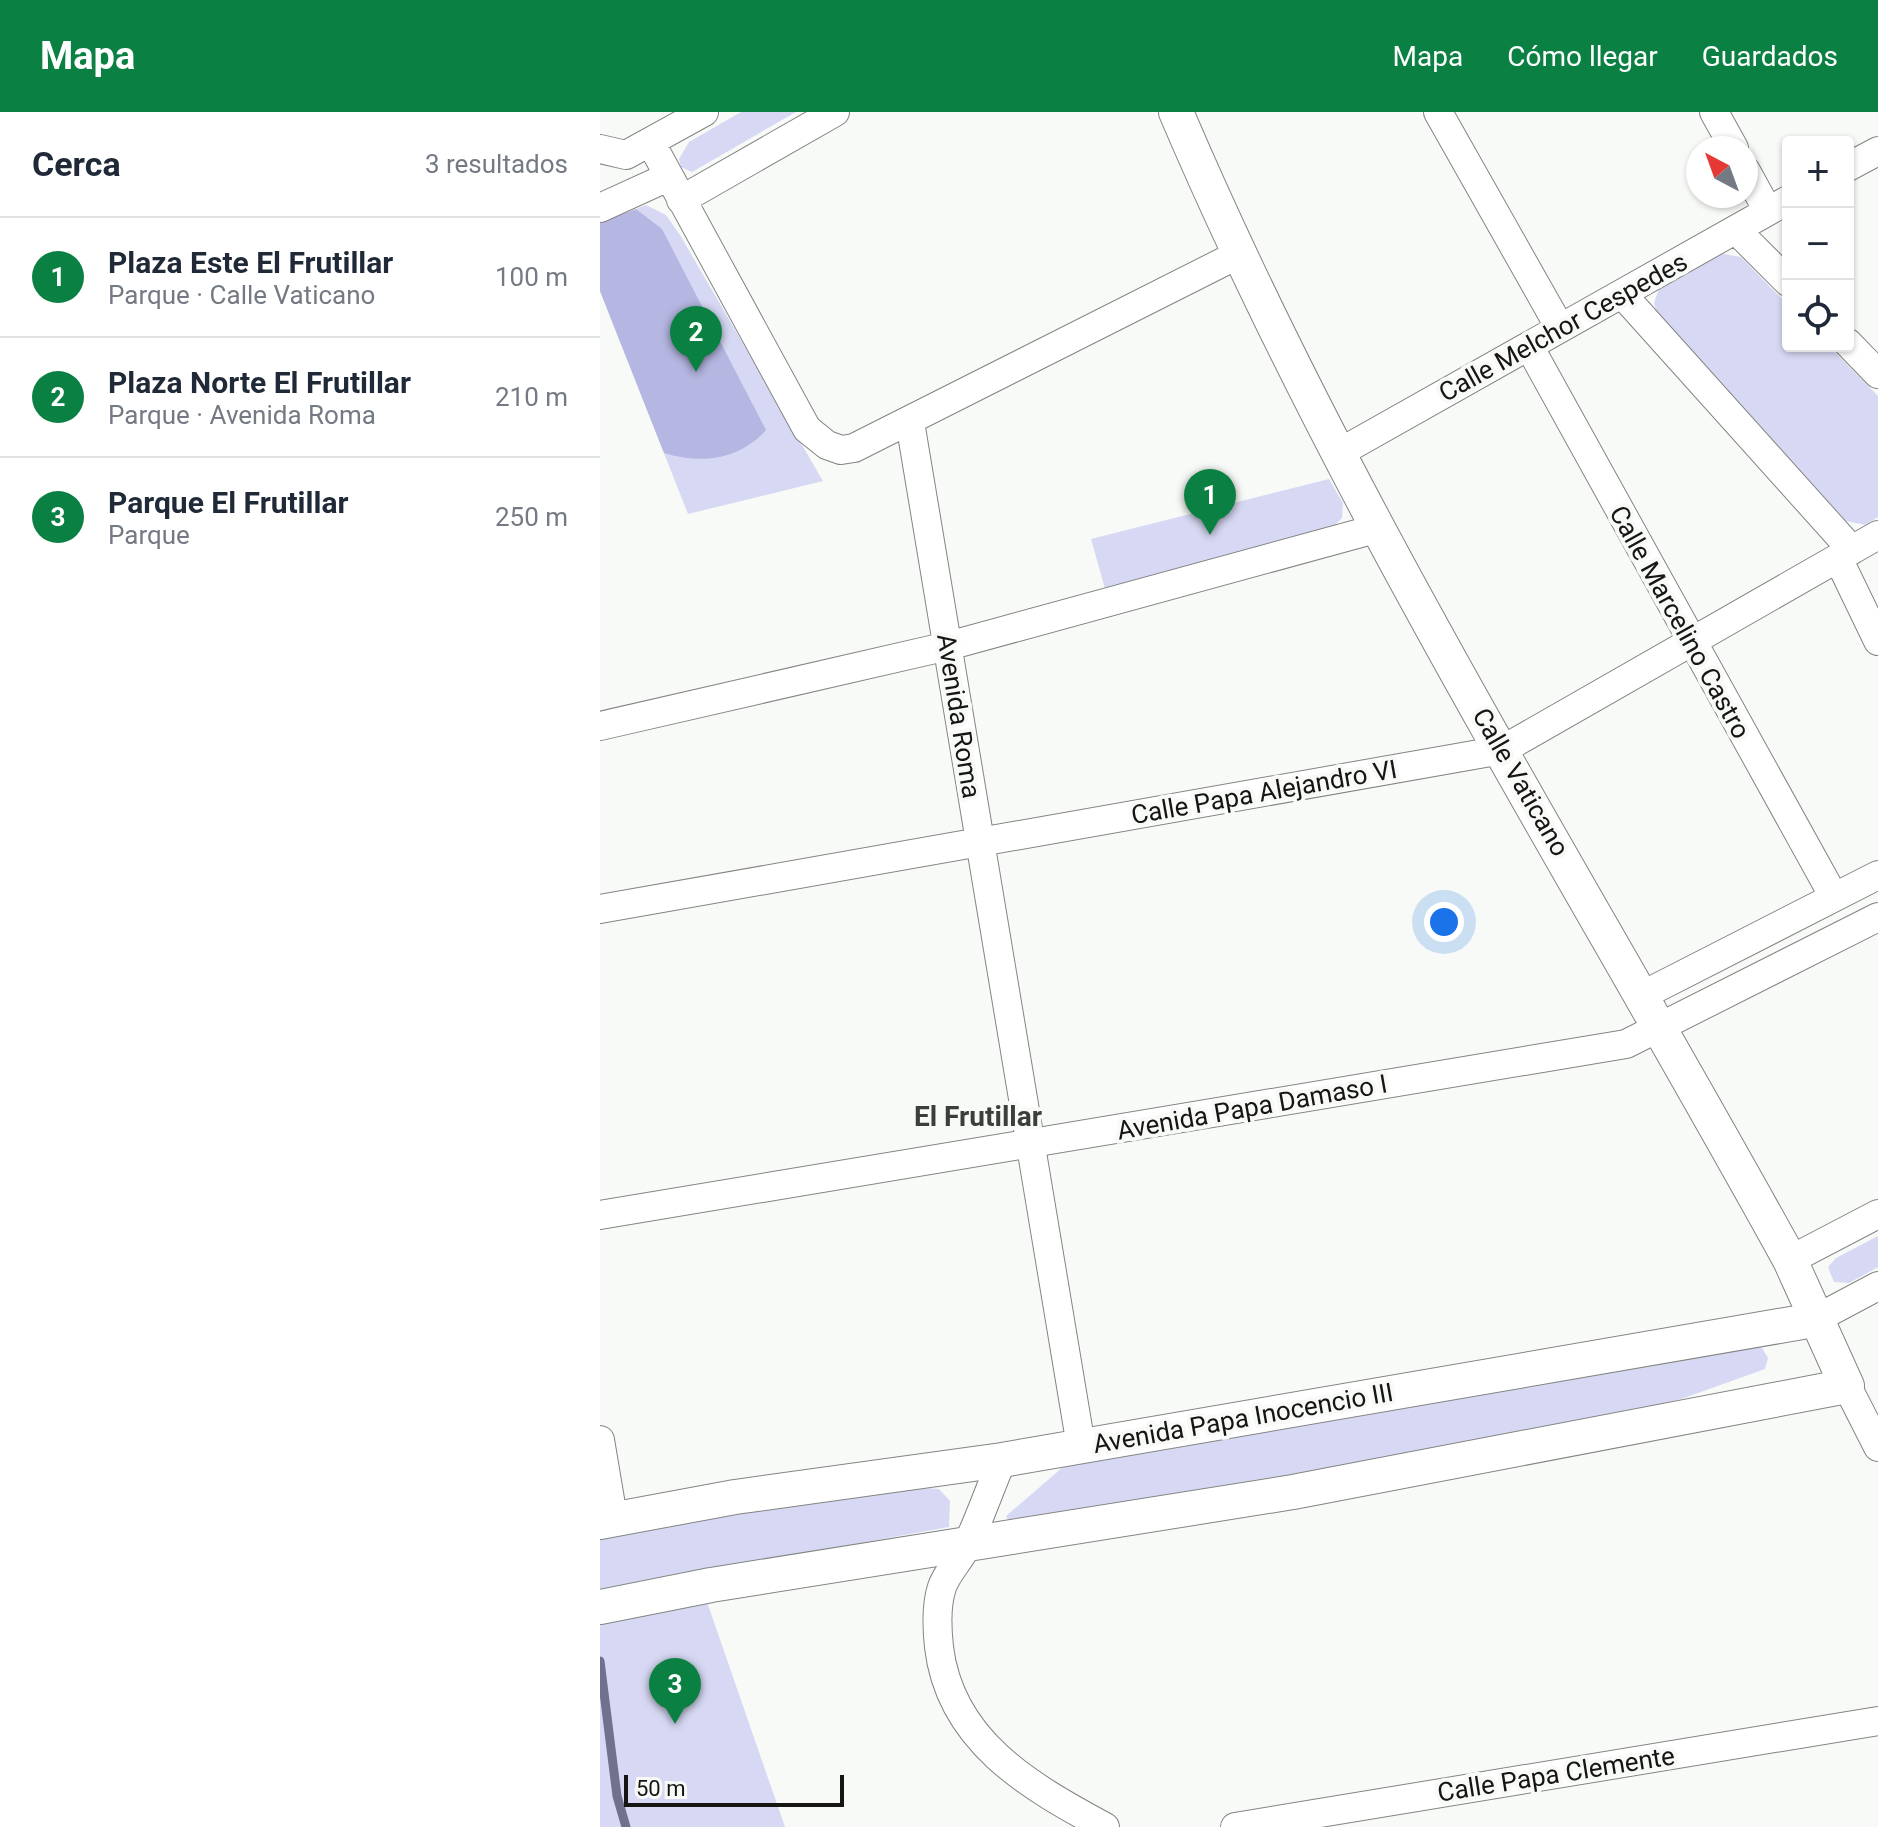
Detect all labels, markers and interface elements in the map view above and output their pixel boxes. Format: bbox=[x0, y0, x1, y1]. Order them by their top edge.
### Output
text: Mapa bbox=[40, 34, 135, 78]
text: Mapa bbox=[1393, 40, 1463, 73]
text: Cómo llegar bbox=[1507, 40, 1658, 73]
text: Guardados bbox=[1702, 40, 1838, 73]
north arrow bbox=[1686, 136, 1758, 208]
map controls bbox=[1782, 136, 1854, 352]
button: + bbox=[1782, 136, 1854, 208]
text: Cerca bbox=[32, 144, 121, 184]
text: 3 resultados bbox=[425, 149, 568, 179]
button: − bbox=[1782, 208, 1854, 280]
text: Plaza Este El Frutillar bbox=[108, 245, 393, 280]
street label: Calle Melchor Cespedes bbox=[1434, 246, 1692, 408]
text: 1 bbox=[51, 262, 65, 292]
text: 100 m bbox=[495, 262, 568, 292]
text: Parque · Calle Vaticano bbox=[108, 280, 375, 310]
button: locate bbox=[1782, 280, 1854, 352]
pin: 2 bbox=[670, 306, 722, 372]
text: Plaza Norte El Frutillar bbox=[108, 365, 411, 400]
text: 2 bbox=[51, 382, 65, 412]
text: 210 m bbox=[495, 382, 568, 412]
text: Parque · Avenida Roma bbox=[108, 400, 376, 430]
pin: 1 bbox=[1184, 469, 1236, 535]
text: Parque El Frutillar bbox=[108, 485, 348, 520]
street label: Calle Marcelino Castro bbox=[1604, 500, 1756, 744]
text: 3 bbox=[51, 502, 65, 532]
text: 250 m bbox=[495, 502, 568, 532]
text: Parque bbox=[108, 520, 190, 550]
street label: Avenida Roma bbox=[931, 632, 987, 800]
street label: Calle Vaticano bbox=[1467, 703, 1575, 861]
street label: Calle Papa Alejandro VI bbox=[1129, 754, 1399, 830]
your location bbox=[1424, 902, 1464, 942]
street label: Avenida Papa Damaso I bbox=[1114, 1068, 1390, 1146]
district label: El Frutillar bbox=[914, 1100, 1042, 1133]
street label: Avenida Papa Inocencio III bbox=[1090, 1377, 1396, 1459]
pin: 3 bbox=[649, 1658, 701, 1724]
street label: Calle Papa Clemente bbox=[1435, 1740, 1677, 1808]
scale bar bbox=[624, 1771, 844, 1807]
text: 50 m bbox=[636, 1776, 685, 1801]

